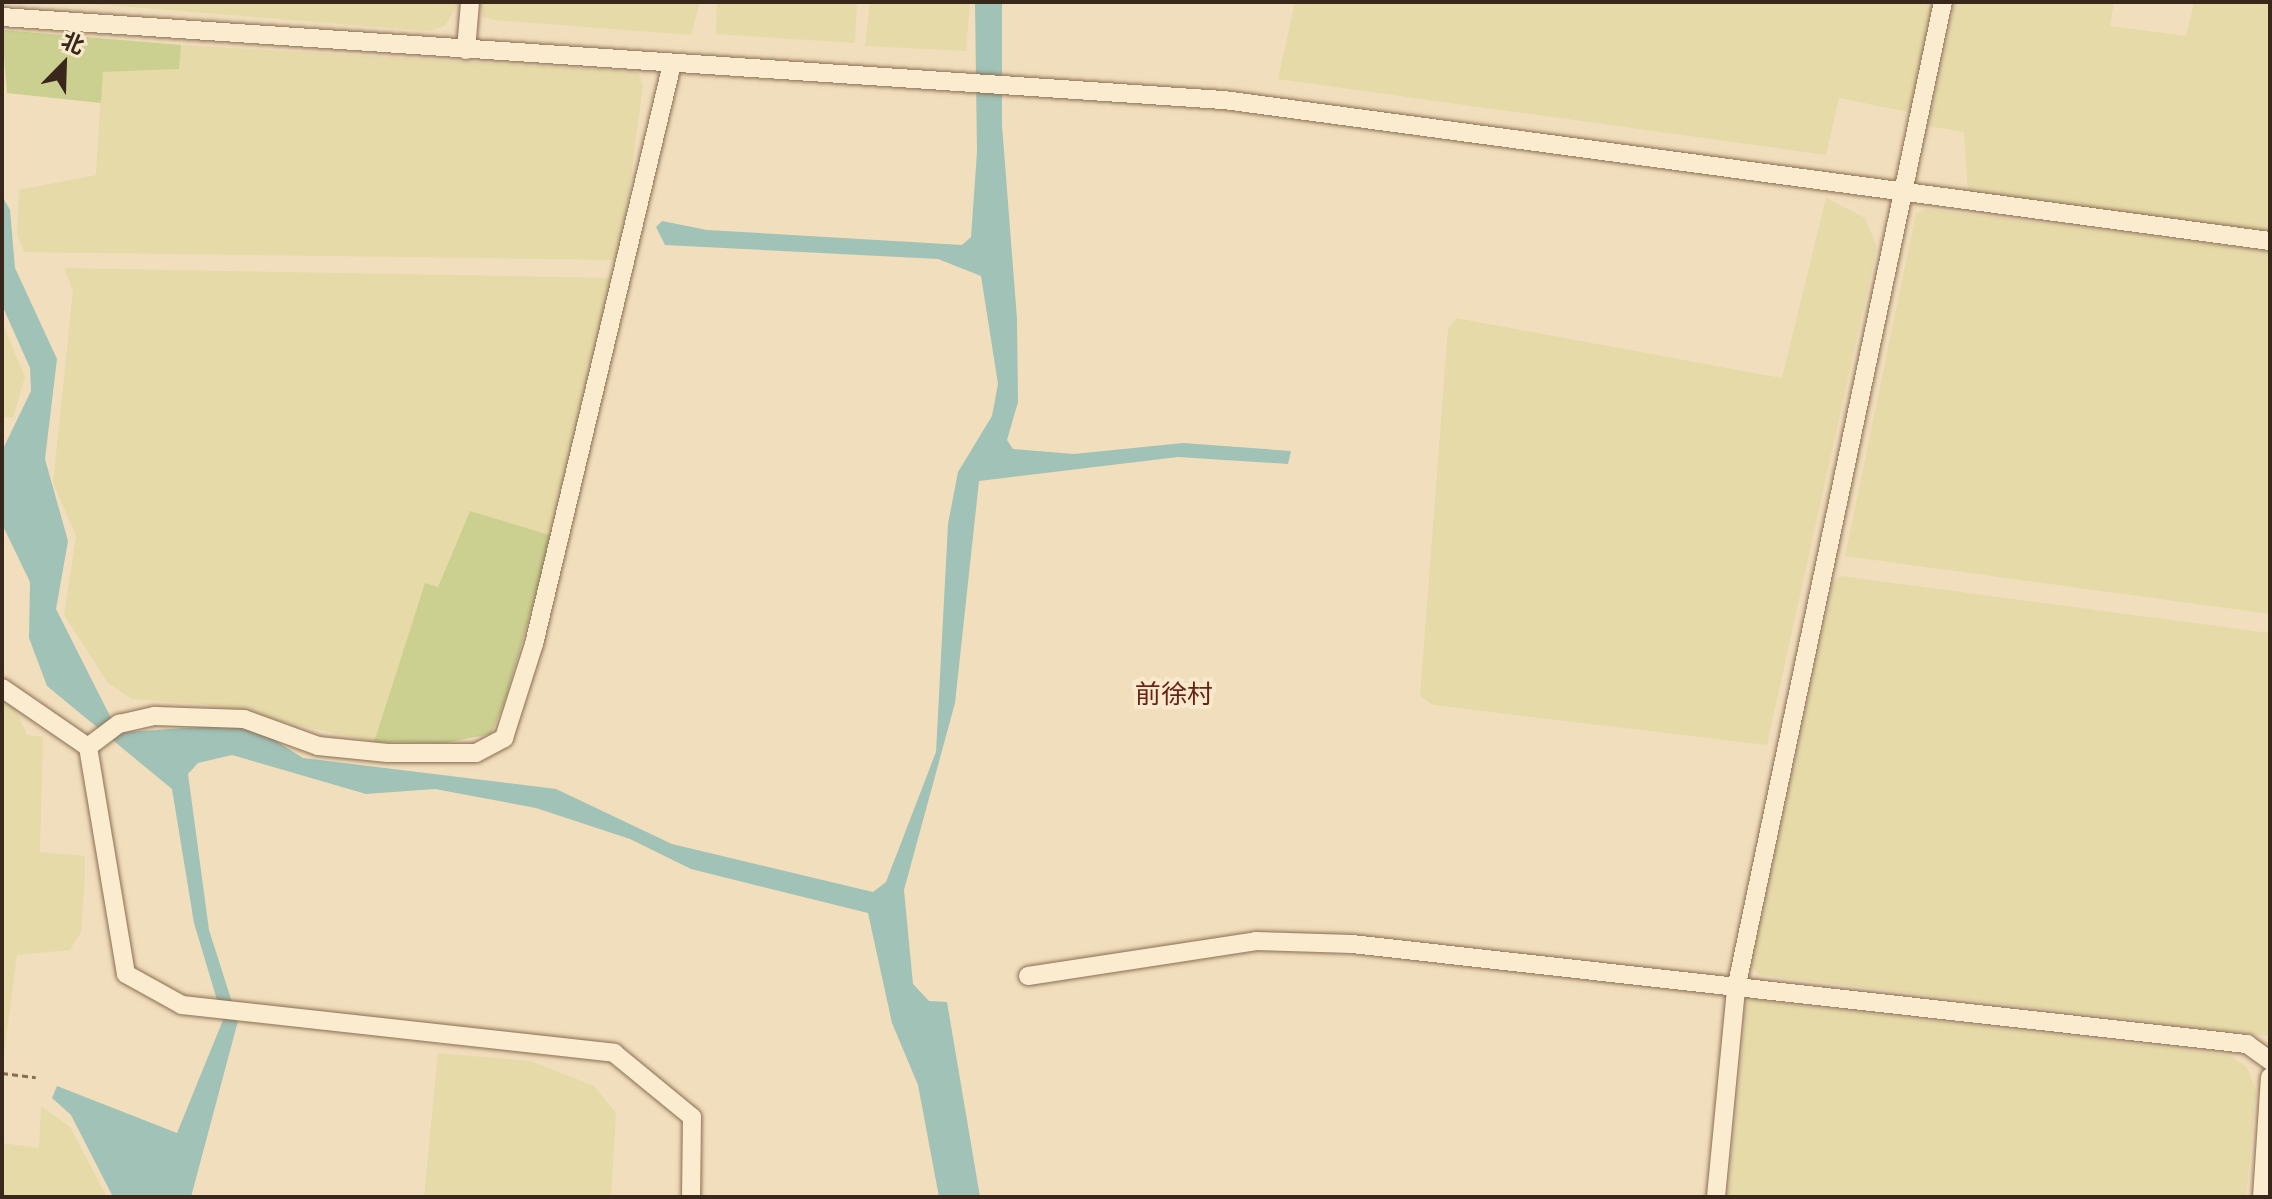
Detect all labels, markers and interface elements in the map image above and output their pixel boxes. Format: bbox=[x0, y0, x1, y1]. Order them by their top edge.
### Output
north arrow bbox=[24, 24, 104, 104]
text: 北 bbox=[57, 24, 89, 60]
district label: 前徐村 bbox=[1135, 677, 1213, 709]

